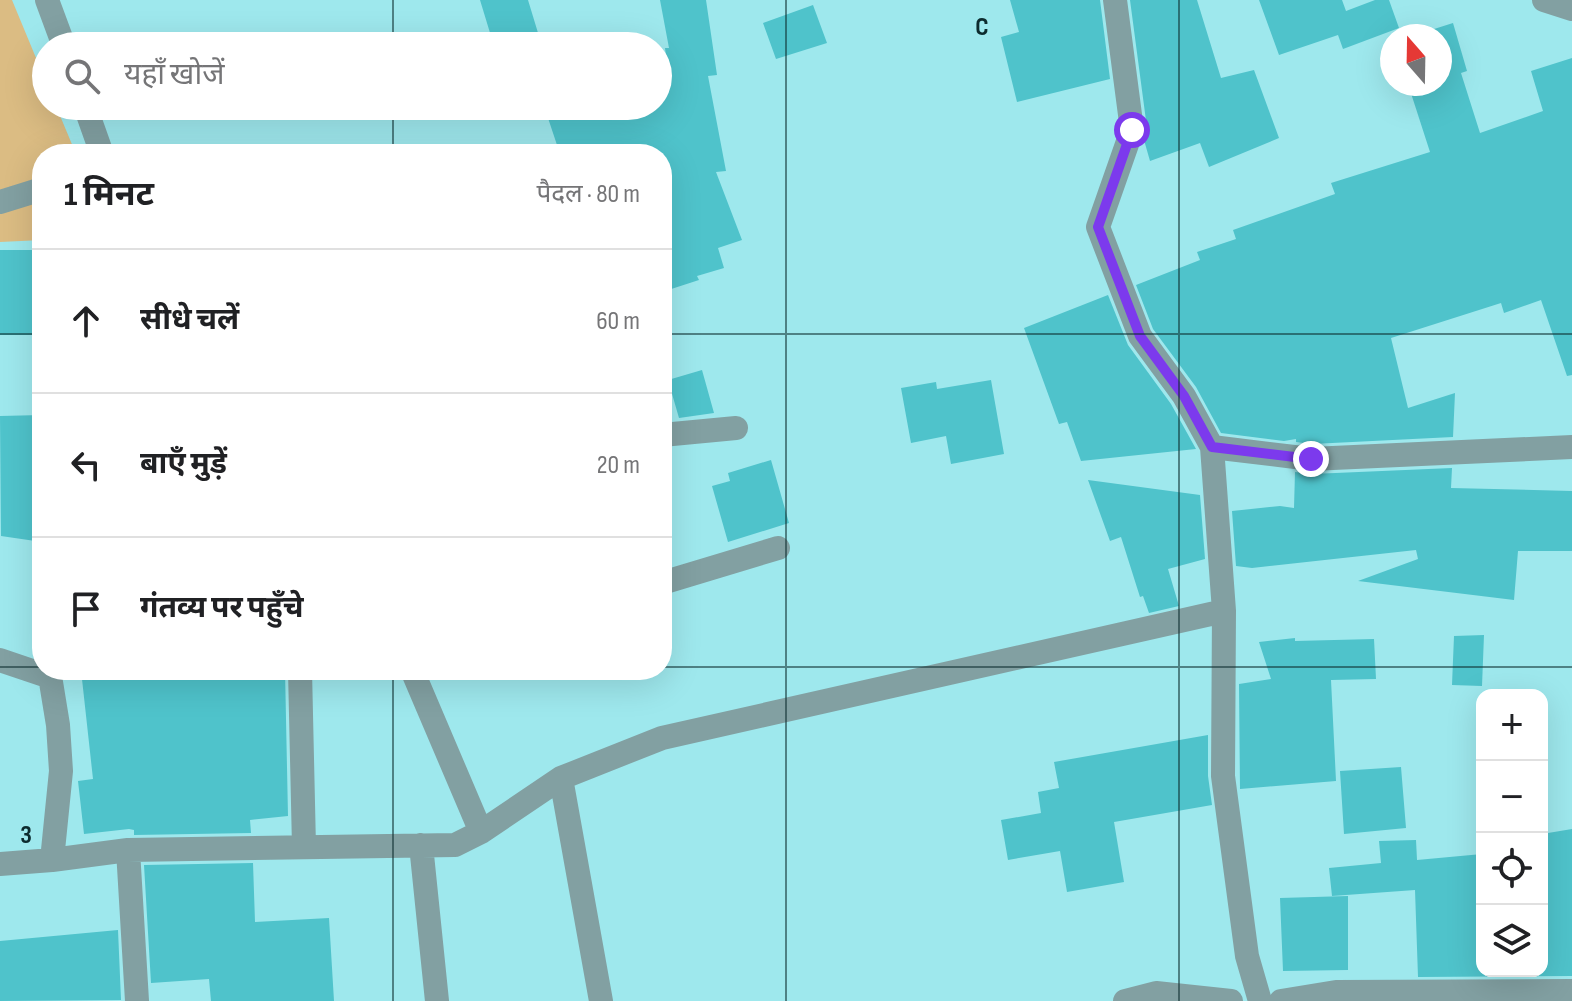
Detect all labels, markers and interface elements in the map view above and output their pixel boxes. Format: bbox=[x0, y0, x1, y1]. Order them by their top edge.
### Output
text: C bbox=[975, 12, 989, 43]
north arrow bbox=[1380, 24, 1452, 96]
search box bbox=[32, 32, 672, 120]
icon: search bbox=[60, 54, 104, 98]
text: यहाँ खोजें bbox=[124, 57, 224, 93]
route start bbox=[1114, 112, 1150, 148]
text: 1 मिनट bbox=[64, 174, 154, 215]
text: पैदल · 80 m bbox=[537, 179, 640, 210]
icon: ahead bbox=[64, 299, 108, 343]
text: सीधे चलें bbox=[140, 302, 239, 338]
text: 60 m bbox=[596, 306, 640, 337]
route end bbox=[1293, 441, 1329, 477]
icon: left bbox=[64, 443, 108, 487]
text: बाएँ मुड़ें bbox=[140, 446, 227, 482]
text: 20 m bbox=[597, 450, 640, 481]
icon: arrive bbox=[64, 587, 108, 631]
text: गंतव्य पर पहुँचे bbox=[140, 590, 304, 626]
map controls bbox=[1476, 689, 1548, 977]
button: + bbox=[1476, 689, 1548, 761]
button: − bbox=[1476, 761, 1548, 833]
text: 3 bbox=[20, 820, 32, 851]
button: locate bbox=[1476, 833, 1548, 905]
button: layers bbox=[1476, 905, 1548, 977]

